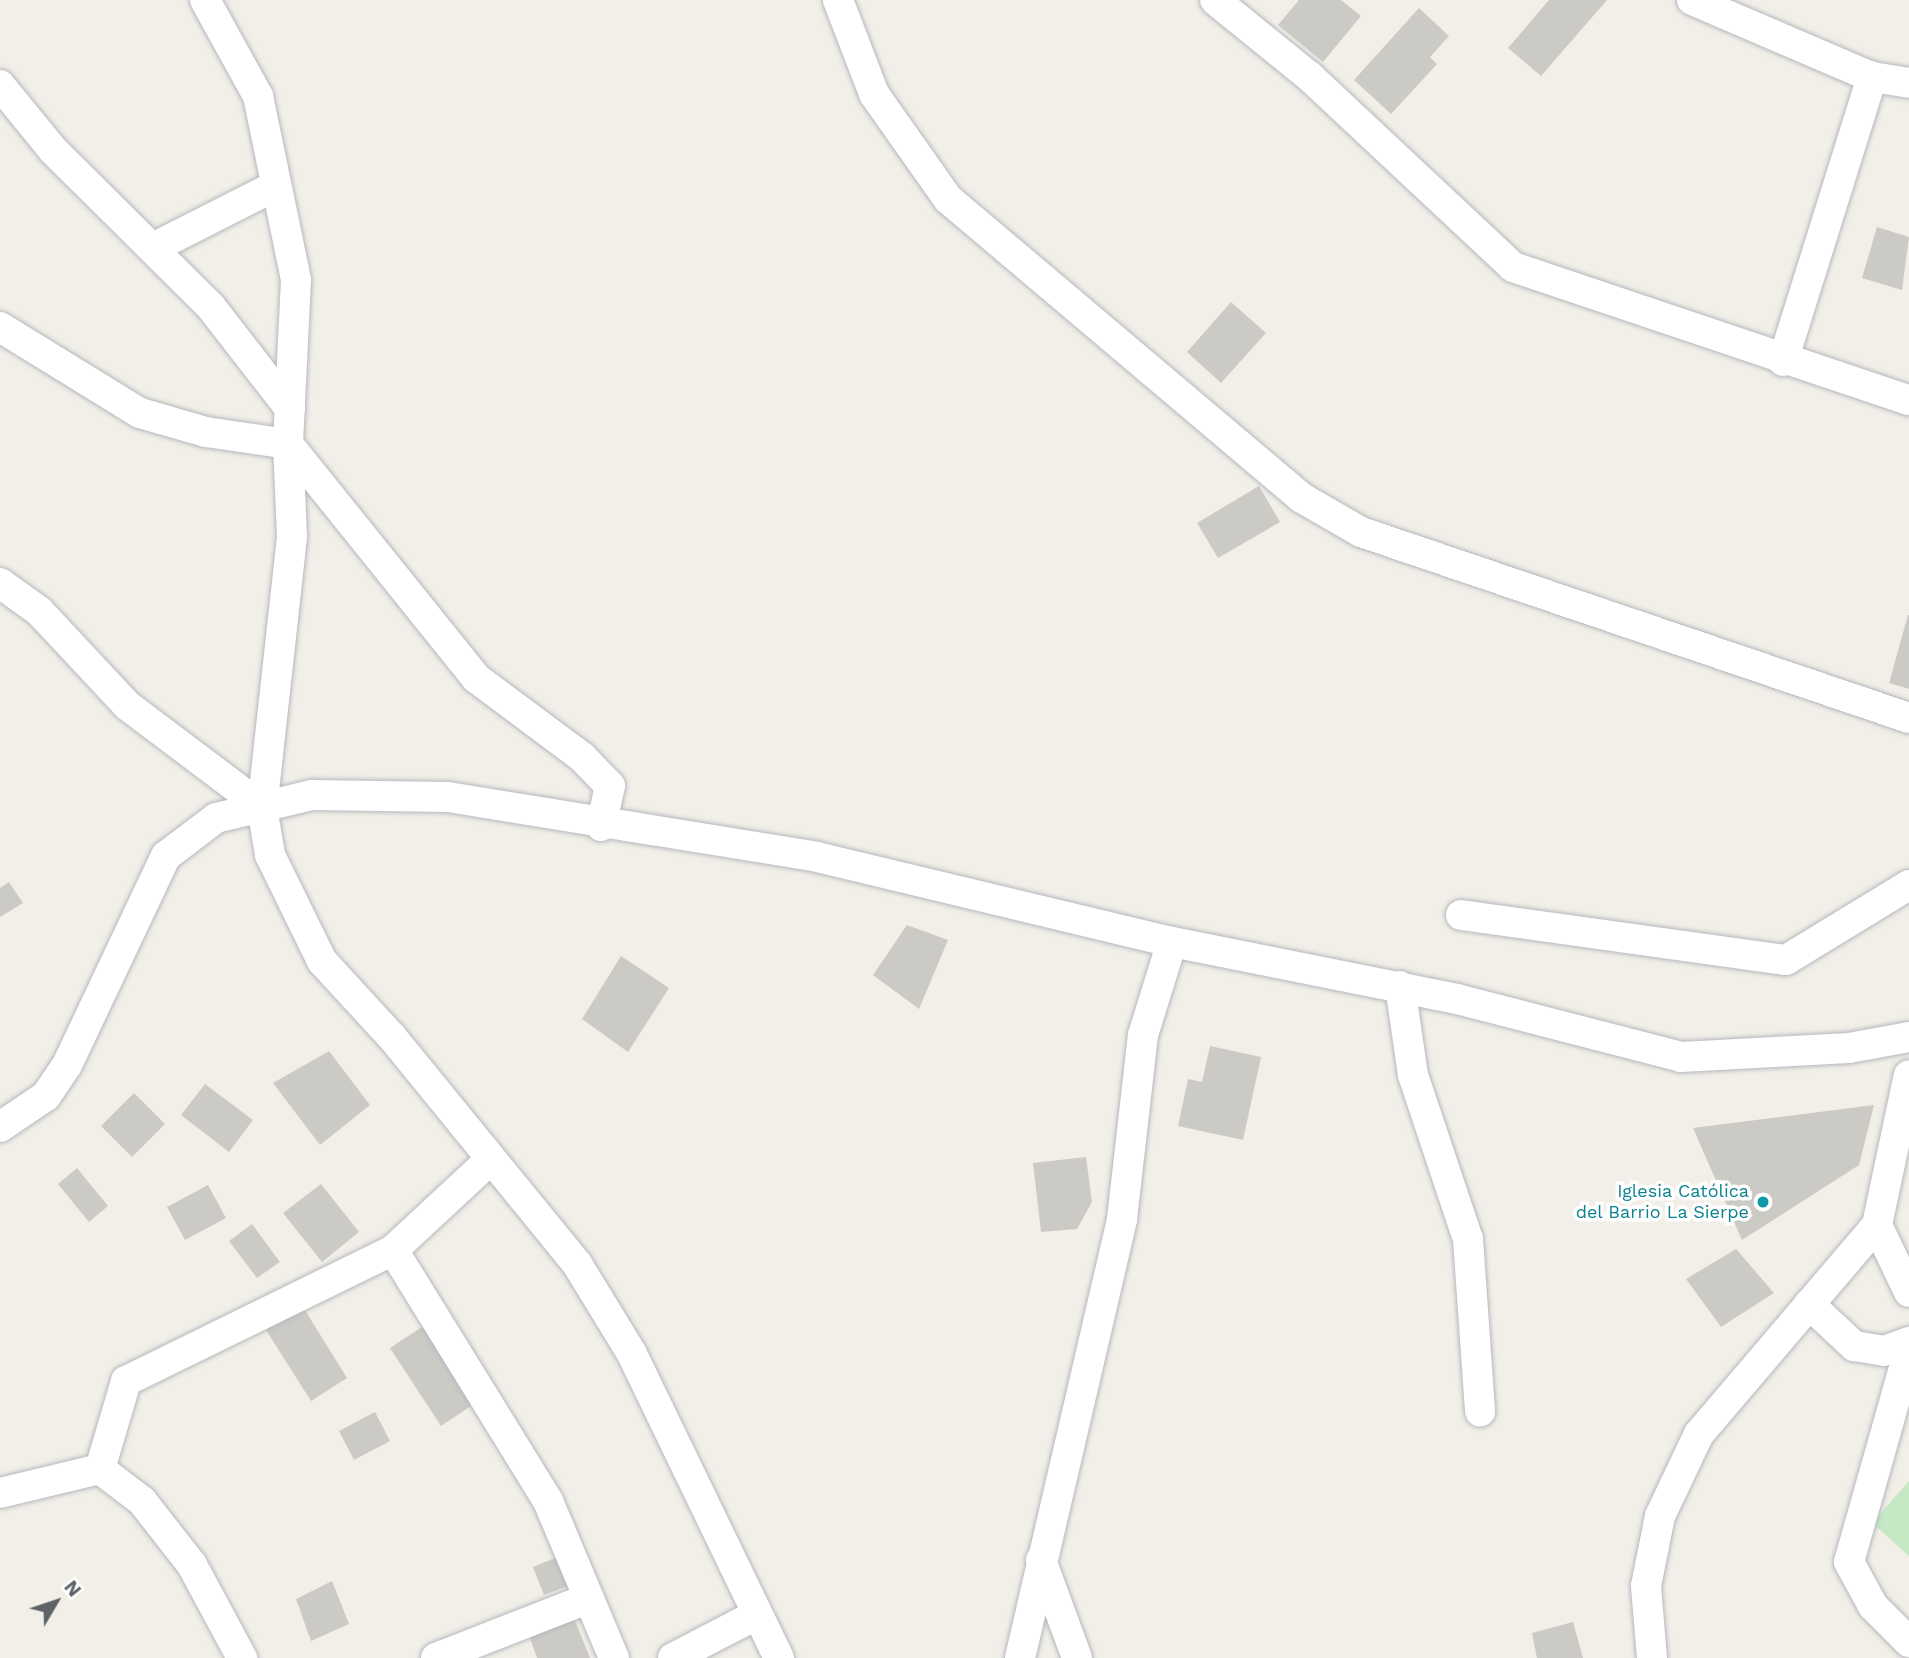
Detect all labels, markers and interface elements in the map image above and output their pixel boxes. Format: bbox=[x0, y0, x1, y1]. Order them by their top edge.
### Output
place label: Iglesia Católica del Barrio La Sierpe bbox=[1575, 1181, 1749, 1224]
marker: Iglesia Católica del Barrio La Sierpe bbox=[1755, 1194, 1771, 1210]
north arrow bbox=[21, 1567, 91, 1637]
text: N bbox=[59, 1576, 86, 1601]

